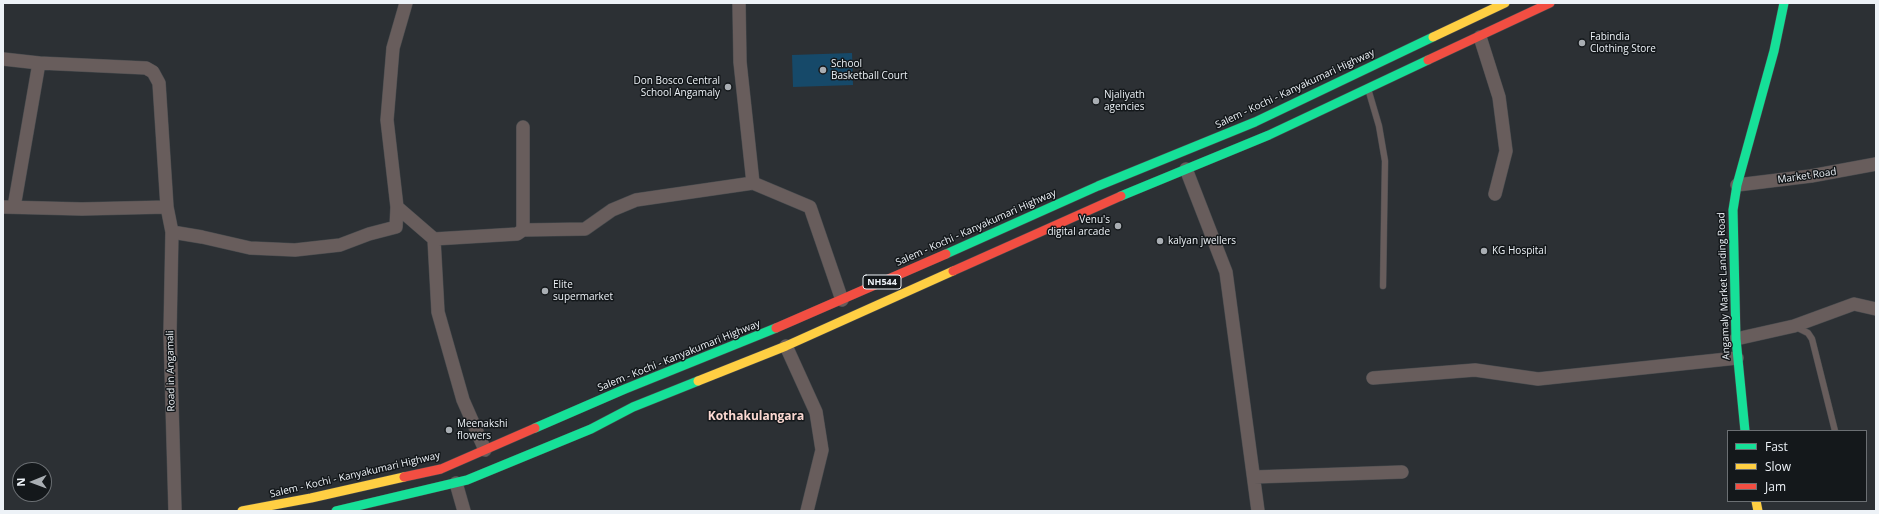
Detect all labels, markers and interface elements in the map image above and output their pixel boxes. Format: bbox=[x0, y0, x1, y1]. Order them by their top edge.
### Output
place label: Fabindia Clothing Store bbox=[1590, 31, 1656, 54]
marker: Fabindia Clothing Store bbox=[1577, 38, 1587, 48]
street label: Salem - Kochi - Kanyakumari Highway bbox=[1213, 47, 1377, 131]
place label: School Basketball Court bbox=[831, 58, 908, 82]
marker: School Basketball Court bbox=[818, 65, 828, 75]
place label: Don Bosco Central School Angamaly bbox=[634, 75, 720, 98]
marker: Don Bosco Central School Angamaly bbox=[723, 82, 733, 92]
place label: Njaliyath agencies bbox=[1104, 89, 1145, 112]
marker: Njaliyath agencies bbox=[1091, 96, 1101, 106]
street label: Market Road bbox=[1777, 166, 1837, 186]
street label: Salem - Kochi - Kanyakumari Highway bbox=[894, 187, 1058, 269]
street label: Angamaly Market Landing Road bbox=[1715, 212, 1733, 360]
place label: Venu's digital arcade bbox=[1047, 214, 1110, 238]
marker: Venu's digital arcade bbox=[1113, 221, 1123, 231]
place label: kalyan jwellers bbox=[1168, 235, 1236, 247]
marker: kalyan jwellers bbox=[1155, 236, 1165, 246]
place label: KG Hospital bbox=[1492, 245, 1546, 257]
marker: KG Hospital bbox=[1479, 246, 1489, 256]
road number: NH544 bbox=[863, 275, 901, 289]
place label: Elite supermarket bbox=[553, 279, 613, 302]
marker: Elite supermarket bbox=[540, 286, 550, 296]
street label: Salem - Kochi - Kanyakumari Highway bbox=[596, 318, 762, 394]
street label: Road in Angamali bbox=[164, 330, 178, 412]
district label: Kothakulangara bbox=[708, 410, 804, 424]
place label: Meenakshi flowers bbox=[457, 418, 508, 442]
marker: Meenakshi flowers bbox=[444, 425, 454, 435]
legend bbox=[1727, 430, 1867, 502]
text: Fast bbox=[1765, 438, 1788, 455]
street label: Salem - Kochi - Kanyakumari Highway bbox=[269, 450, 441, 500]
text: Slow bbox=[1765, 458, 1791, 475]
north arrow bbox=[12, 462, 52, 502]
text: N bbox=[13, 478, 28, 487]
text: Jam bbox=[1765, 478, 1786, 495]

